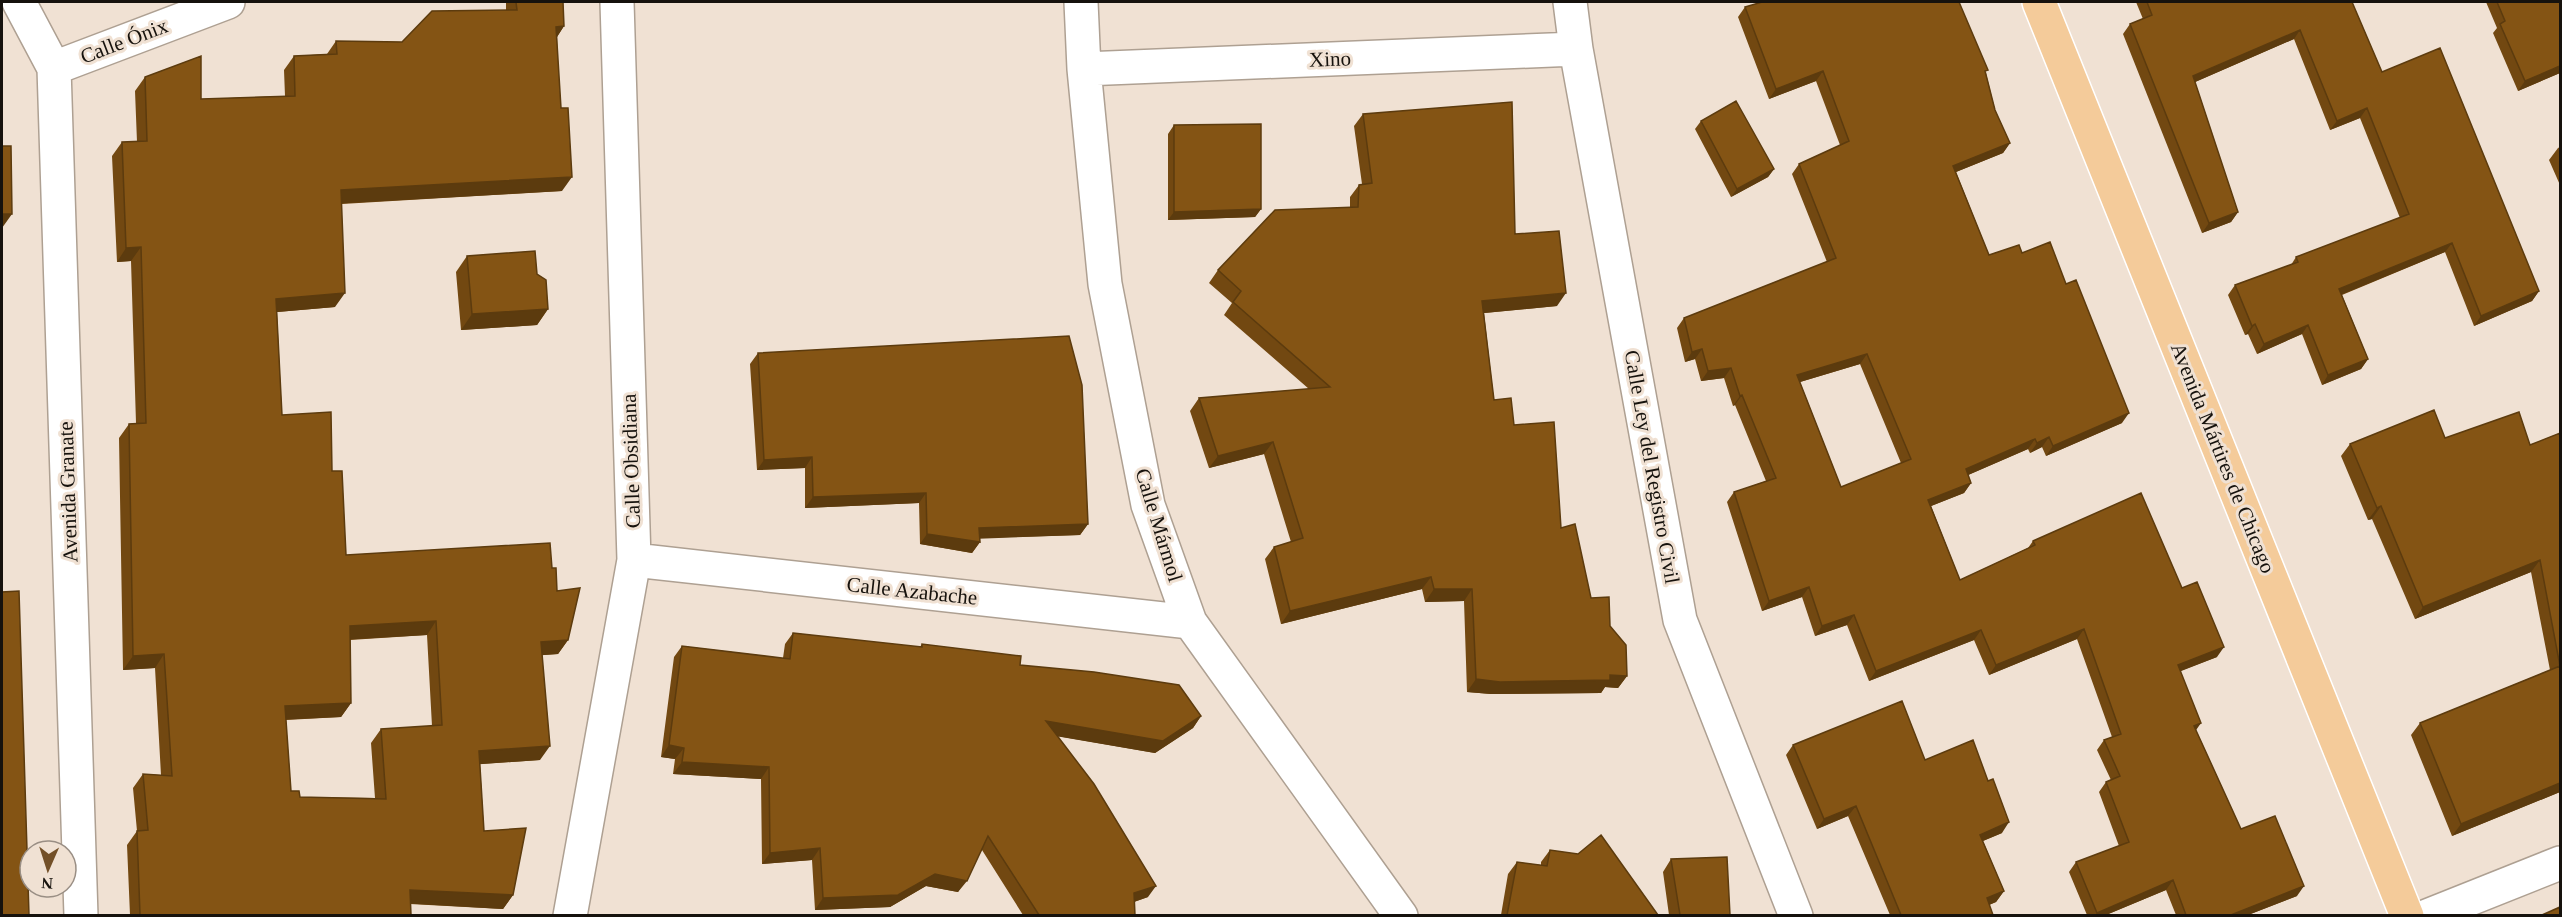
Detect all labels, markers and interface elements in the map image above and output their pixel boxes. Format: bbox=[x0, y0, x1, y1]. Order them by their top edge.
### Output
street label: Calle Ónix bbox=[77, 13, 172, 69]
street label: Xino bbox=[1309, 46, 1351, 72]
street label: Avenida Mártires de Chicago bbox=[2166, 339, 2280, 577]
street label: Calle Ley del Registro Civil bbox=[1620, 348, 1684, 586]
street label: Calle Obsidiana bbox=[617, 393, 645, 529]
street label: Avenida Granate bbox=[54, 421, 82, 563]
street label: Calle Mármol bbox=[1130, 465, 1188, 585]
street label: Calle Azabache bbox=[846, 572, 978, 610]
north arrow bbox=[18, 839, 78, 899]
text: N bbox=[41, 875, 53, 892]

